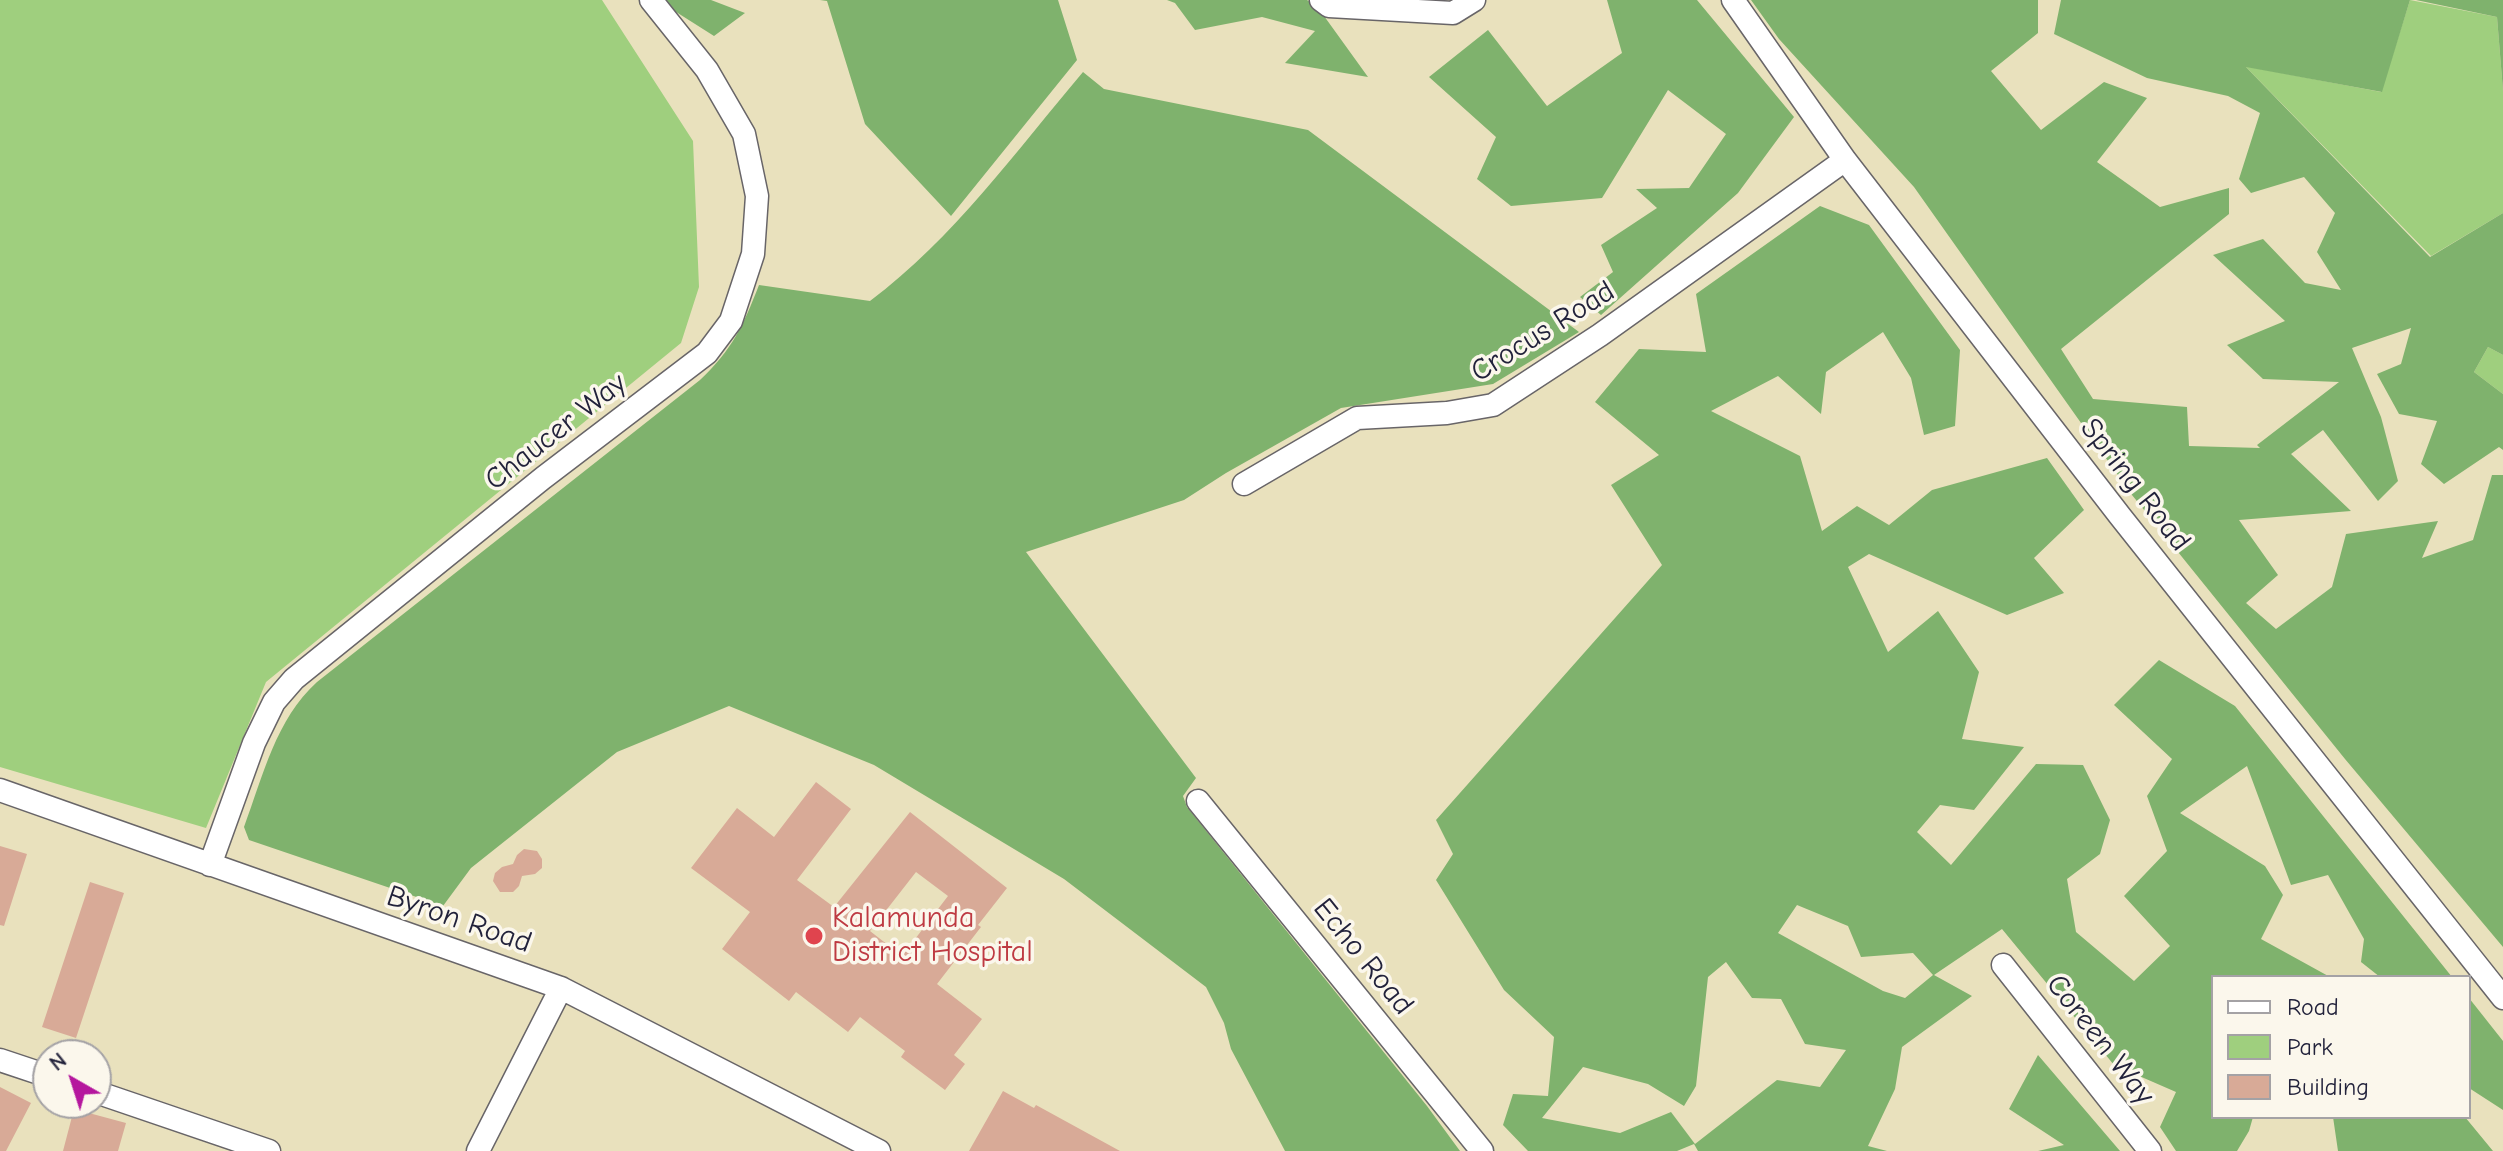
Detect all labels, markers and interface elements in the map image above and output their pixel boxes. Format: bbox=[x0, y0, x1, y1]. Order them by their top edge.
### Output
street label: Crocus Road bbox=[1464, 274, 1622, 390]
street label: Chaucer Way bbox=[478, 366, 634, 498]
street label: Spring Road bbox=[2072, 411, 2198, 559]
street label: Byron Road bbox=[382, 878, 536, 962]
street label: Echo Road bbox=[1305, 892, 1421, 1022]
place label: Kalamunda District Hospital bbox=[832, 901, 1033, 972]
marker: Kalamunda District Hospital bbox=[803, 925, 825, 947]
street label: Coreen Way bbox=[2038, 968, 2162, 1112]
legend bbox=[2211, 975, 2471, 1119]
text: Road bbox=[2287, 993, 2339, 1021]
text: Park bbox=[2287, 1033, 2333, 1061]
north arrow bbox=[32, 1039, 112, 1119]
text: N bbox=[44, 1047, 72, 1077]
text: Building bbox=[2287, 1073, 2369, 1101]

